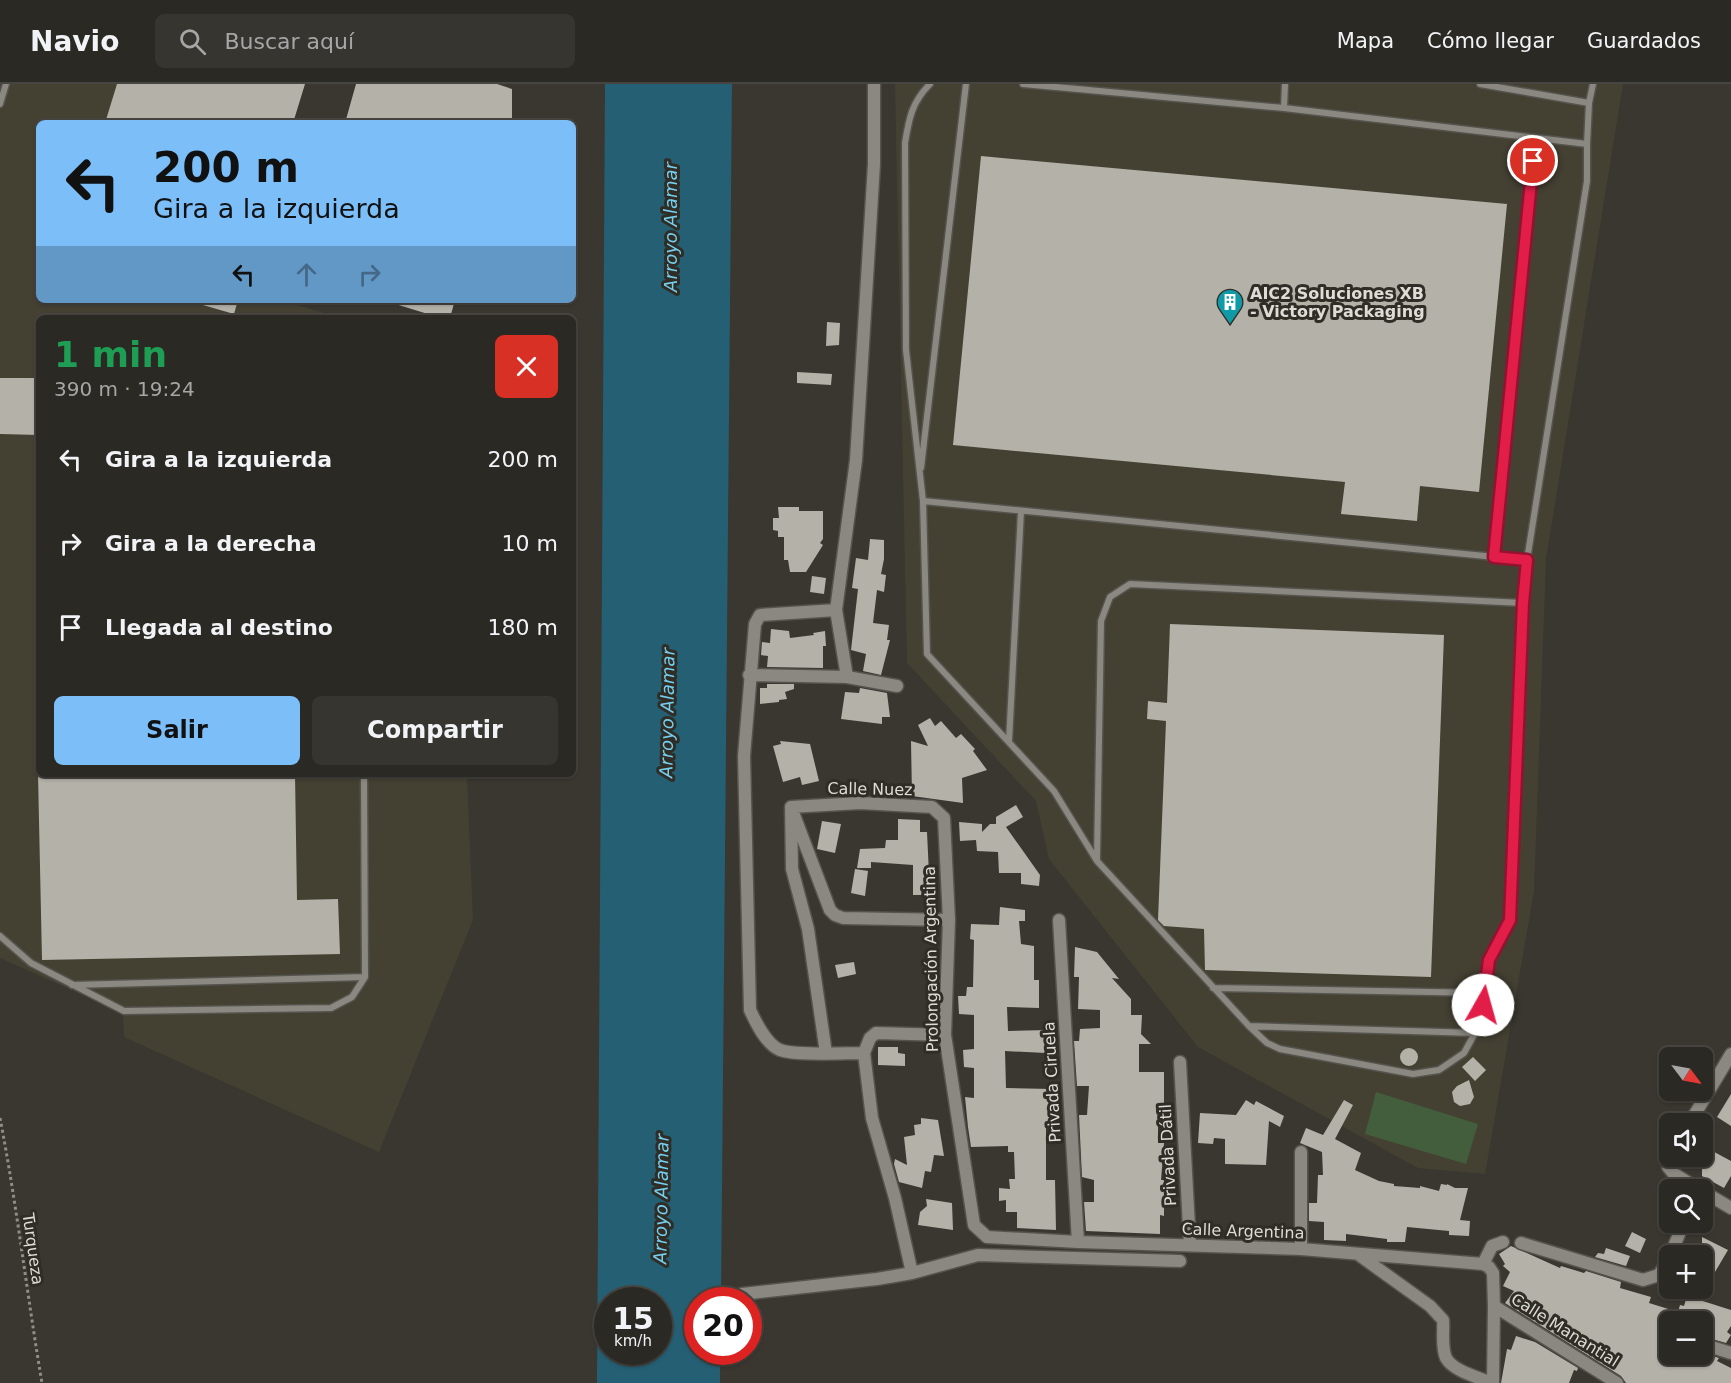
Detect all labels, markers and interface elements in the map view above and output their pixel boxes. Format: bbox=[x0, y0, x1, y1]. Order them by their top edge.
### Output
search box bbox=[155, 14, 575, 68]
text: Navio bbox=[30, 25, 119, 58]
icon: search bbox=[176, 25, 209, 58]
text: Buscar aquí bbox=[224, 29, 354, 54]
text: Mapa bbox=[1337, 29, 1394, 53]
text: Cómo llegar bbox=[1427, 29, 1554, 53]
text: Guardados bbox=[1587, 29, 1701, 53]
pin bbox=[1507, 135, 1558, 186]
text: 200 m bbox=[153, 143, 299, 192]
icon: left bbox=[54, 144, 132, 222]
icon: arrive bbox=[1516, 144, 1549, 177]
water label: Arroyo Alamar bbox=[660, 160, 681, 293]
text: Gira a la izquierda bbox=[153, 193, 400, 224]
icon: left bbox=[227, 258, 260, 291]
icon: ahead bbox=[290, 258, 323, 291]
icon: right bbox=[353, 258, 386, 291]
place label: AIC2 Soluciones XB - Victory Packaging bbox=[1250, 284, 1425, 321]
building icon: AIC2 Soluciones XB - Victory Packaging bbox=[1215, 287, 1245, 325]
text: 1 min bbox=[54, 334, 167, 375]
button: close bbox=[495, 335, 558, 398]
text: 390 m · 19:24 bbox=[54, 377, 195, 401]
icon: left bbox=[54, 443, 87, 476]
text: Gira a la izquierda bbox=[105, 447, 332, 472]
text: 200 m bbox=[488, 447, 558, 472]
icon: right bbox=[54, 527, 87, 560]
text: Gira a la derecha bbox=[105, 531, 317, 556]
text: 10 m bbox=[502, 531, 558, 556]
icon: arrive bbox=[54, 611, 87, 644]
text: Llegada al destino bbox=[105, 615, 333, 640]
text: 180 m bbox=[488, 615, 558, 640]
water label: Arroyo Alamar bbox=[655, 646, 679, 779]
button: Salir bbox=[54, 696, 300, 765]
button: Compartir bbox=[312, 696, 558, 765]
street label: Calle Nuez bbox=[827, 779, 913, 799]
street label: Prolongación Argentina bbox=[920, 866, 942, 1052]
position arrow bbox=[1451, 973, 1515, 1037]
street label: Privada Ciruela bbox=[1039, 1021, 1065, 1143]
north arrow bbox=[1659, 1047, 1713, 1101]
map controls bbox=[1659, 1047, 1713, 1365]
street label: Privada Dátil bbox=[1156, 1104, 1180, 1206]
button: sound bbox=[1659, 1113, 1713, 1167]
water label: Arroyo Alamar bbox=[649, 1132, 673, 1265]
button: search bbox=[1659, 1179, 1713, 1233]
street label: Turqueza bbox=[18, 1211, 47, 1286]
street label: Calle Argentina bbox=[1181, 1219, 1305, 1243]
button: + bbox=[1659, 1245, 1713, 1299]
speed limit sign: 20 bbox=[684, 1287, 762, 1365]
street label: Calle Manantial bbox=[1508, 1289, 1622, 1371]
text: 15 bbox=[612, 1301, 654, 1336]
button: − bbox=[1659, 1311, 1713, 1365]
text: km/h bbox=[614, 1332, 652, 1350]

